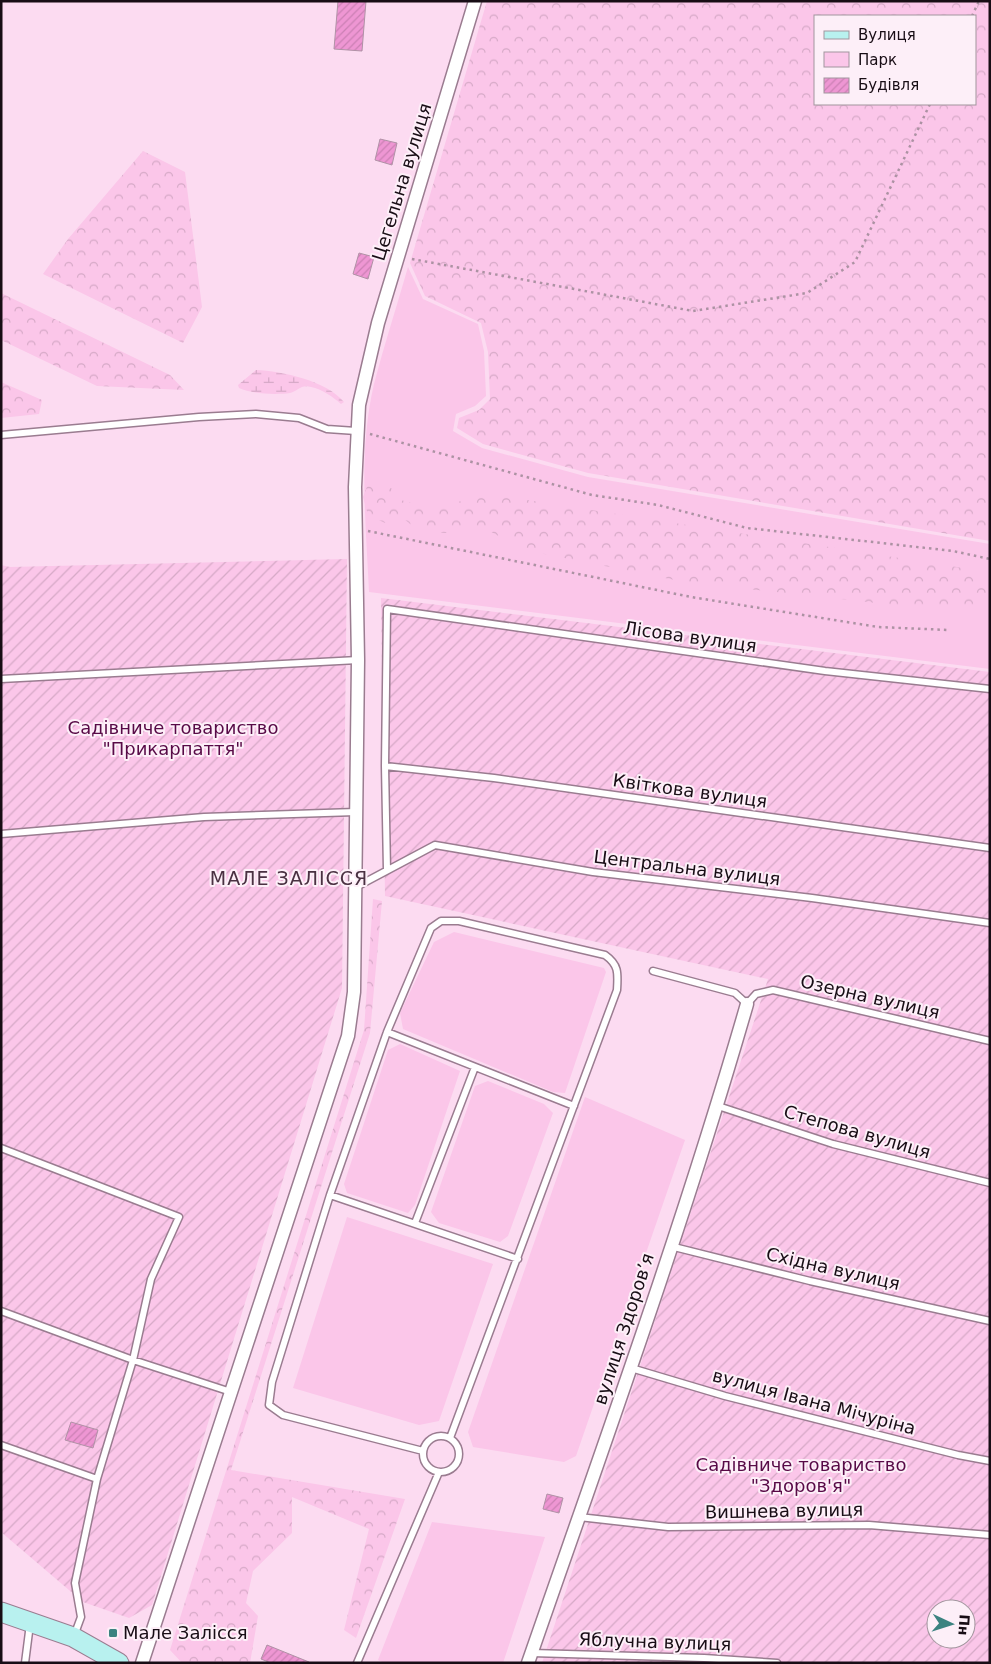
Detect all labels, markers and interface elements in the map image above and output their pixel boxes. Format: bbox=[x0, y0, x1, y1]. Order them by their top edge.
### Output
legend bbox=[814, 15, 976, 105]
text: Вулиця bbox=[858, 26, 916, 44]
text: Парк bbox=[858, 51, 897, 69]
text: Будівля bbox=[858, 76, 919, 94]
street label: Цегельна вулиця bbox=[368, 100, 436, 263]
street label: Лісова вулиця bbox=[622, 617, 758, 656]
park label: Садівниче товариство "Прикарпаття" bbox=[68, 717, 278, 759]
street label: Квіткова вулиця bbox=[612, 769, 769, 812]
street label: Центральна вулиця bbox=[593, 846, 782, 889]
district label: МАЛЕ ЗАЛІССЯ bbox=[210, 867, 368, 889]
street label: Озерна вулиця bbox=[798, 970, 942, 1023]
street label: Степова вулиця bbox=[781, 1101, 933, 1163]
street label: Східна вулиця bbox=[764, 1243, 902, 1294]
street label: вулиця Здоровʼя bbox=[589, 1251, 658, 1407]
street label: вулиця Івана Мічуріна bbox=[710, 1364, 918, 1439]
park label: Садівниче товариство "Здоров'я" bbox=[696, 1454, 906, 1496]
street label: Вишнева вулиця bbox=[705, 1499, 863, 1522]
north arrow bbox=[926, 1599, 976, 1649]
text: Пн bbox=[955, 1614, 973, 1636]
place label: Мале Залісся bbox=[123, 1622, 248, 1643]
marker: Мале Залісся bbox=[107, 1627, 119, 1639]
street label: Яблучна вулиця bbox=[578, 1628, 732, 1655]

